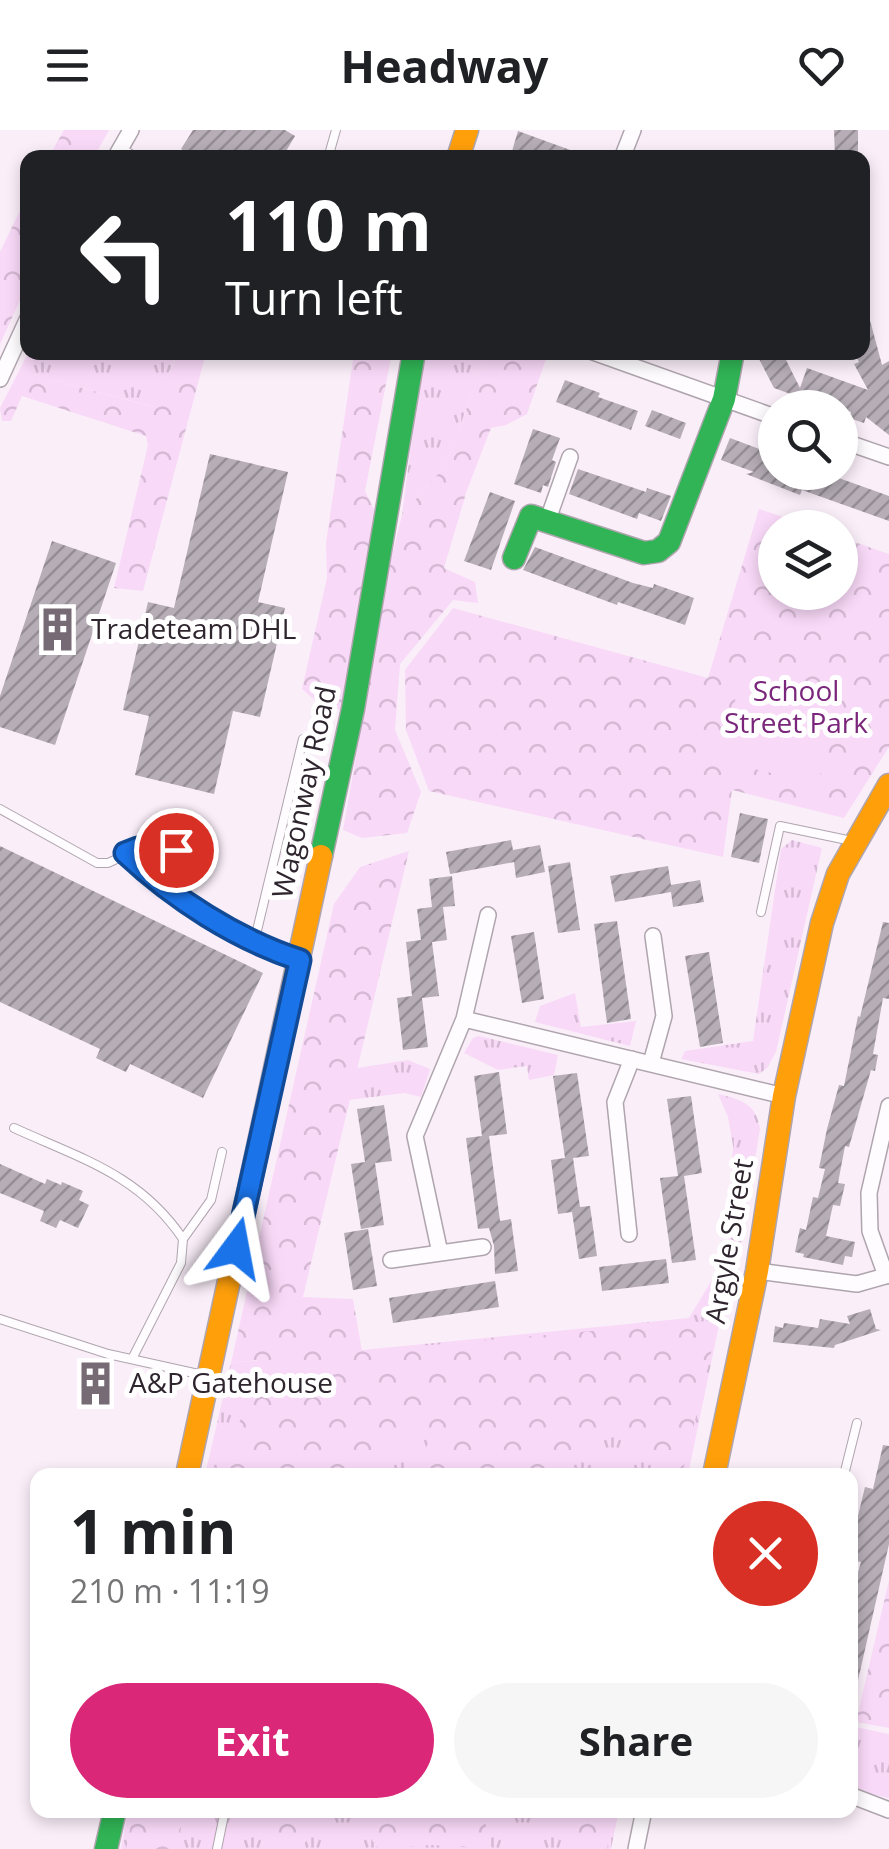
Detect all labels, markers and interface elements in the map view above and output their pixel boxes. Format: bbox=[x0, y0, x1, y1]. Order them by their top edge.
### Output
text: Headway bbox=[341, 35, 548, 96]
icon: menu bbox=[40, 38, 95, 93]
icon: heart bbox=[794, 38, 849, 93]
text: 110 m bbox=[225, 176, 432, 272]
icon: left bbox=[60, 190, 190, 320]
text: Turn left bbox=[225, 267, 403, 328]
map controls bbox=[758, 390, 858, 610]
button: search bbox=[758, 390, 858, 490]
button: layers bbox=[758, 510, 858, 610]
building icon: Tradeteam DHL bbox=[34, 605, 82, 653]
place label: Tradeteam DHL bbox=[91, 609, 296, 647]
park label: School Street Park bbox=[724, 671, 868, 741]
street label: Wagonway Road bbox=[262, 682, 344, 901]
pin bbox=[134, 808, 219, 893]
icon: arrive bbox=[149, 823, 204, 878]
street label: Argyle Street bbox=[695, 1155, 761, 1326]
position arrow bbox=[184, 1196, 288, 1300]
building icon: A&P Gatehouse bbox=[72, 1359, 120, 1407]
place label: A&P Gatehouse bbox=[129, 1363, 333, 1401]
text: 1 min bbox=[70, 1490, 237, 1572]
button: close bbox=[713, 1501, 818, 1606]
text: 210 m · 11:19 bbox=[70, 1569, 269, 1612]
button: Exit bbox=[70, 1683, 434, 1798]
button: Share bbox=[454, 1683, 818, 1798]

